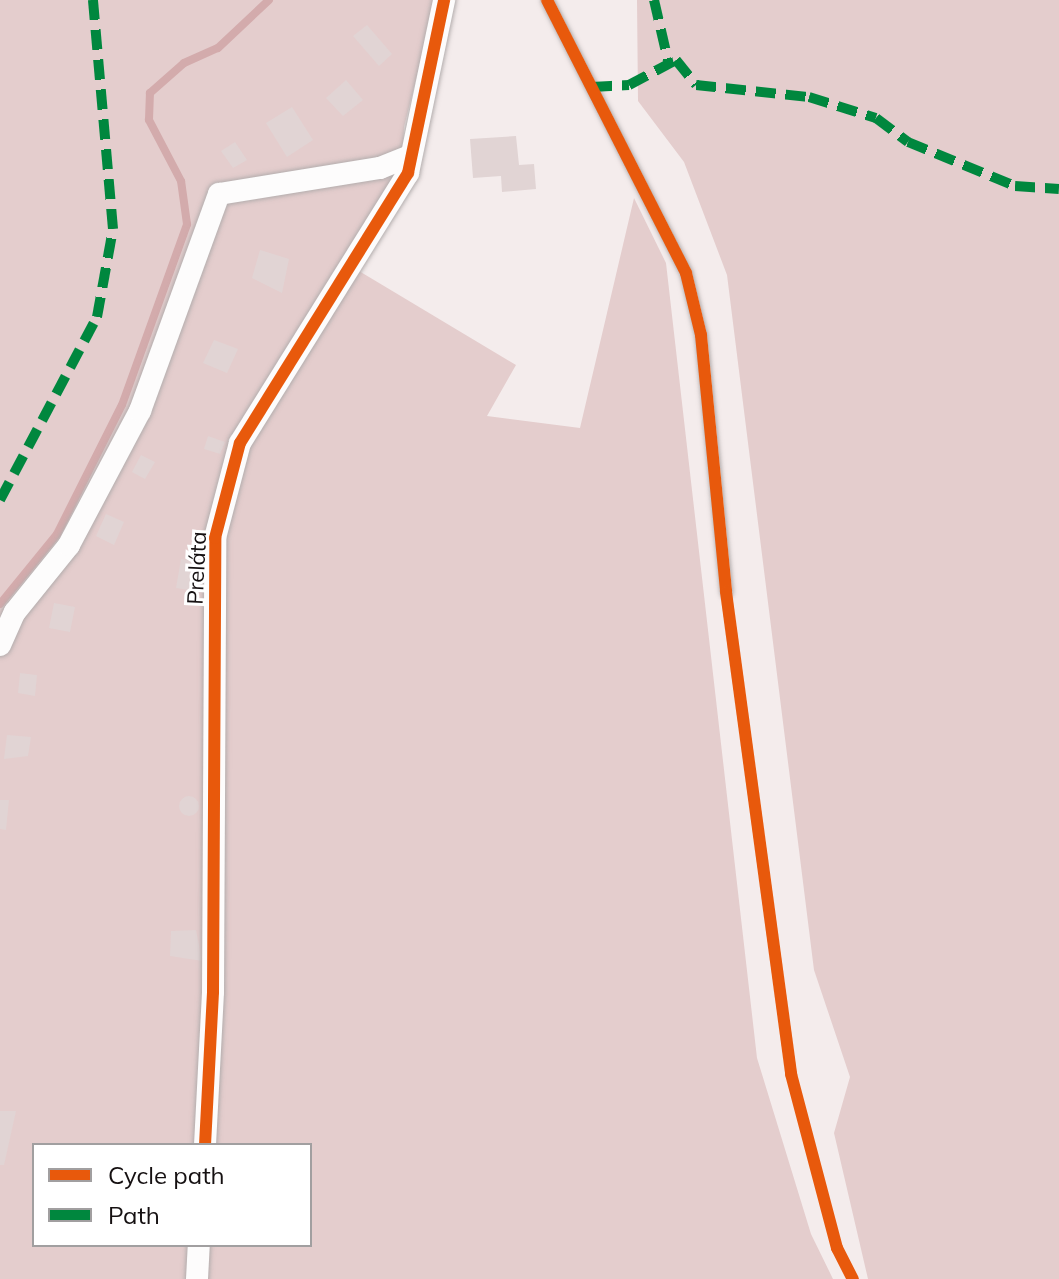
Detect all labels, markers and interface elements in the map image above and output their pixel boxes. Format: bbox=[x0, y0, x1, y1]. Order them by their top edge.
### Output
street label: Preláta bbox=[182, 531, 212, 605]
legend bbox=[32, 1143, 312, 1247]
text: Cycle path bbox=[108, 1160, 225, 1190]
text: Path bbox=[108, 1200, 160, 1230]

